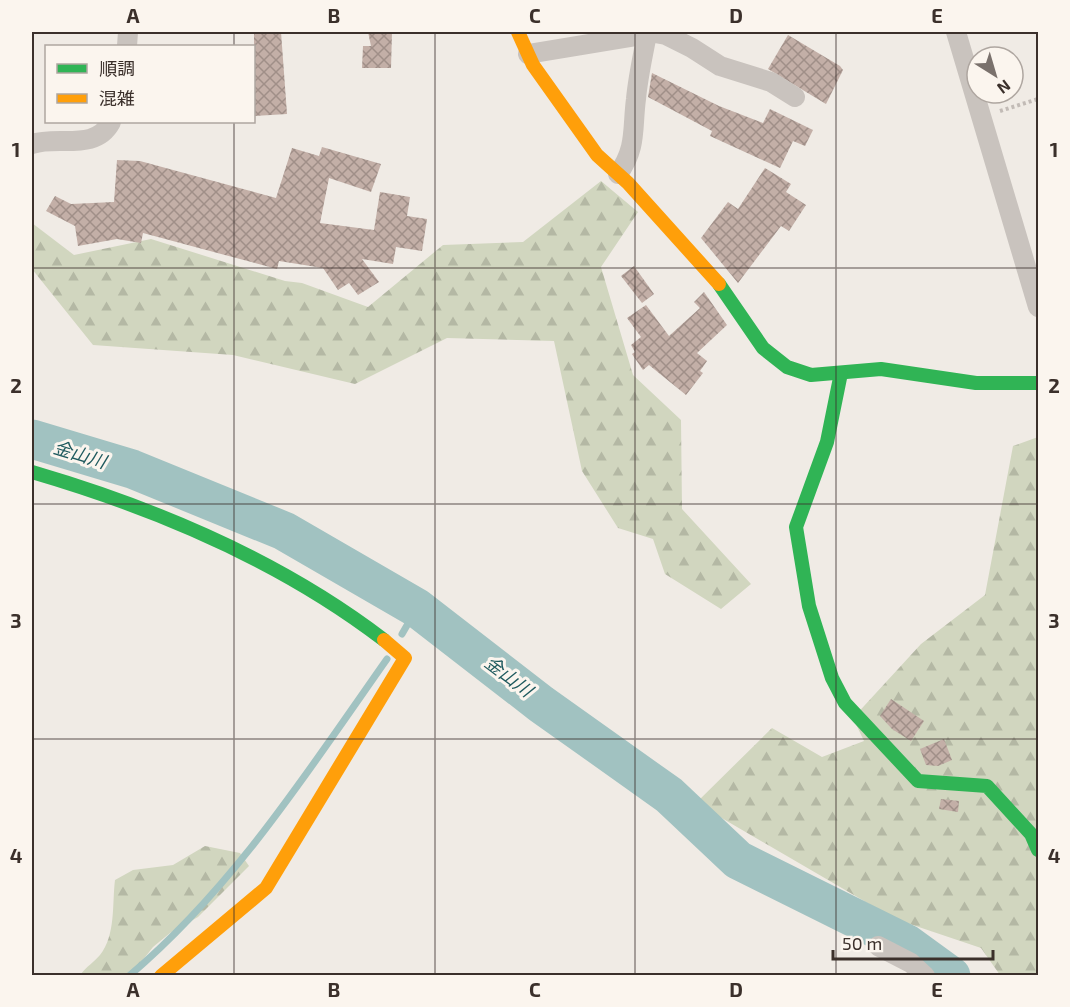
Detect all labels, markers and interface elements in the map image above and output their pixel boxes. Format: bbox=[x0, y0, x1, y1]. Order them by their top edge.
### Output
text: A bbox=[126, 3, 140, 27]
text: B bbox=[328, 3, 340, 27]
text: C bbox=[529, 3, 541, 27]
text: D bbox=[729, 3, 743, 27]
text: E bbox=[931, 3, 943, 27]
legend bbox=[45, 45, 255, 123]
north arrow bbox=[965, 45, 1025, 105]
text: 順調 bbox=[99, 57, 135, 79]
text: N bbox=[994, 76, 1015, 98]
text: 混雑 bbox=[99, 87, 135, 109]
text: 1 bbox=[12, 137, 20, 161]
text: 1 bbox=[1050, 137, 1058, 161]
text: 2 bbox=[10, 373, 22, 397]
text: 2 bbox=[1048, 373, 1060, 397]
water label: 金山川 bbox=[51, 436, 111, 473]
text: 3 bbox=[10, 608, 22, 632]
text: 3 bbox=[1048, 608, 1060, 632]
water label: 金山川 bbox=[481, 651, 539, 702]
text: 4 bbox=[10, 843, 23, 867]
text: 4 bbox=[1048, 843, 1061, 867]
scale bar bbox=[833, 923, 994, 961]
text: 50 m bbox=[842, 932, 882, 954]
text: A bbox=[126, 977, 140, 1001]
text: B bbox=[328, 977, 340, 1001]
text: C bbox=[529, 977, 541, 1001]
text: D bbox=[729, 977, 743, 1001]
text: E bbox=[931, 977, 943, 1001]

